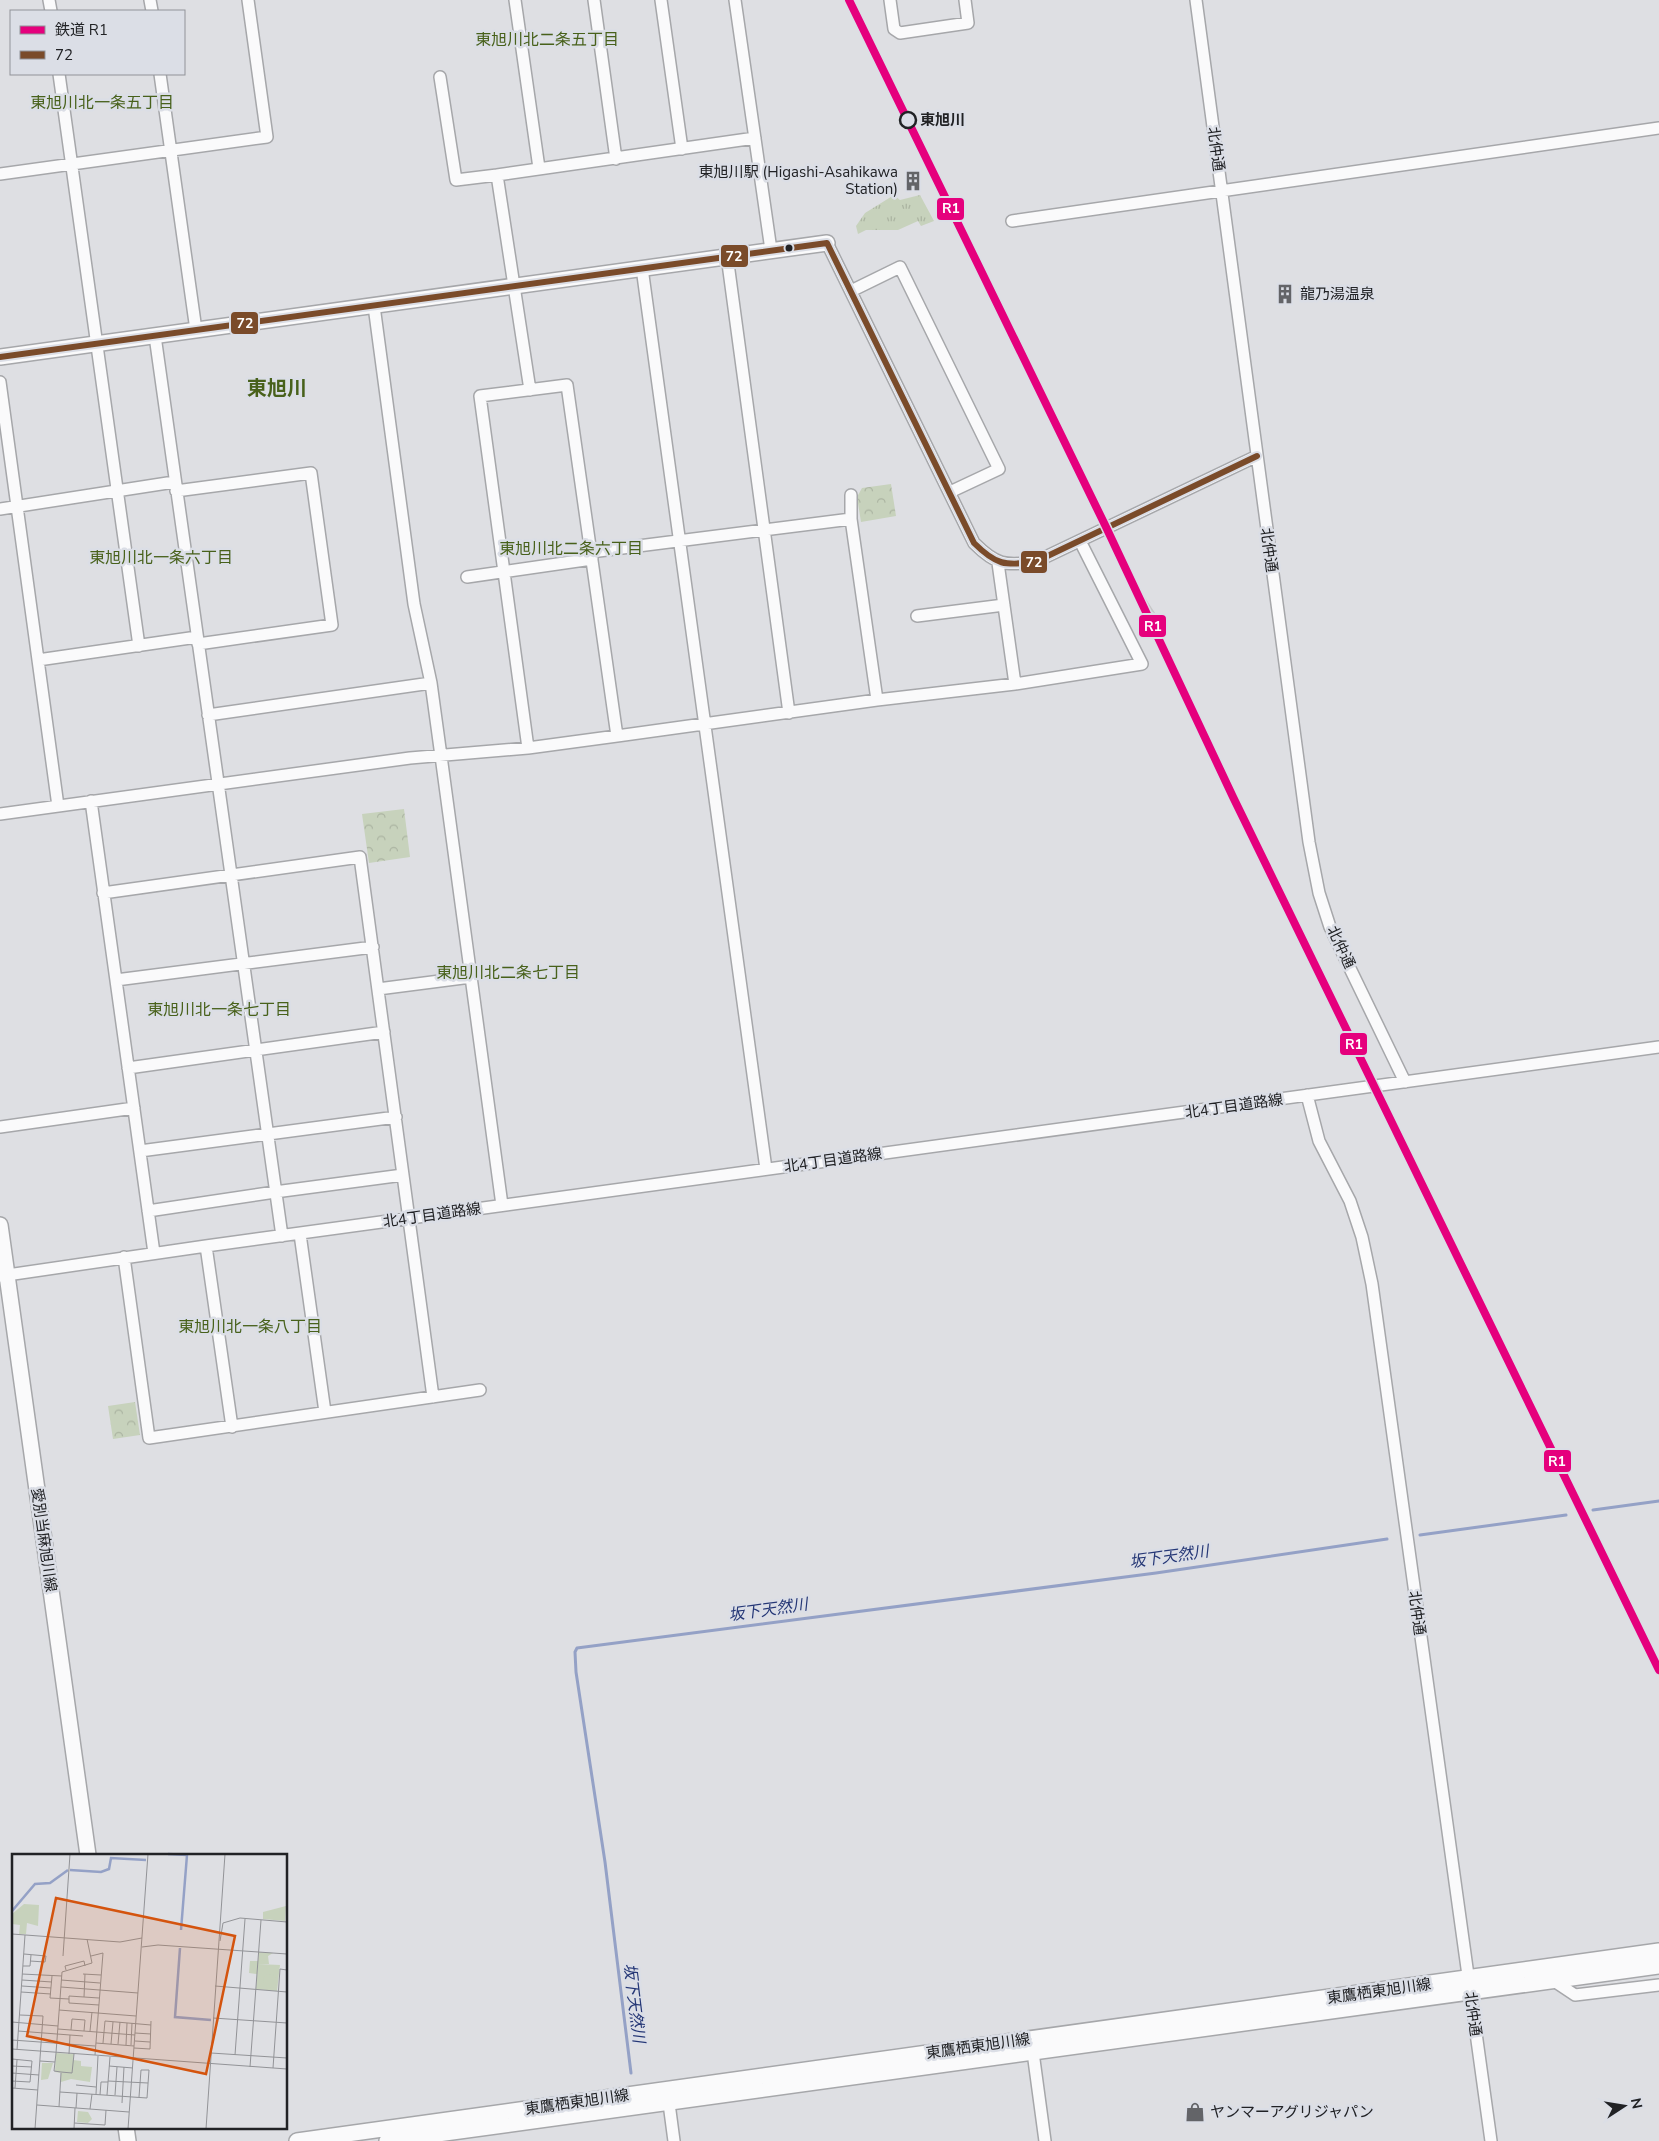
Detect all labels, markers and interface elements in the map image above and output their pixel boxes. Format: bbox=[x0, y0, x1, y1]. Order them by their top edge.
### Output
legend bbox=[10, 10, 185, 75]
text: 鉄道 R1 bbox=[55, 20, 108, 40]
district label: 東旭川北二条五丁目 bbox=[475, 29, 619, 51]
text: 72 bbox=[55, 45, 73, 65]
district label: 東旭川北一条五丁目 bbox=[30, 92, 174, 114]
place label: 東旭川 bbox=[920, 110, 965, 130]
marker: 東旭川 bbox=[899, 111, 917, 129]
street label: 北仲通 bbox=[1203, 125, 1229, 173]
place label: 東旭川駅 (Higashi-Asahikawa Station) bbox=[699, 162, 898, 199]
building icon: 東旭川駅 (Higashi-Asahikawa Station) bbox=[902, 170, 924, 192]
line badge: R1 bbox=[936, 197, 965, 221]
text: R1 bbox=[942, 199, 960, 218]
unlabelled marker bbox=[784, 243, 794, 253]
line badge: 72 bbox=[720, 244, 749, 268]
text: 72 bbox=[726, 247, 742, 266]
building icon: 龍乃湯温泉 bbox=[1274, 283, 1296, 305]
place label: 龍乃湯温泉 bbox=[1300, 284, 1375, 304]
line badge: 72 bbox=[230, 311, 259, 335]
text: 72 bbox=[237, 314, 253, 333]
district label: 東旭川 bbox=[247, 375, 307, 402]
street label: 北仲通 bbox=[1256, 526, 1282, 574]
district label: 東旭川北二条六丁目 bbox=[499, 538, 643, 560]
district label: 東旭川北一条六丁目 bbox=[89, 547, 233, 569]
line badge: 72 bbox=[1020, 550, 1048, 574]
text: 72 bbox=[1026, 553, 1042, 572]
line badge: R1 bbox=[1138, 614, 1167, 638]
text: R1 bbox=[1144, 617, 1162, 636]
street label: 北仲通 bbox=[1322, 922, 1360, 972]
district label: 東旭川北二条七丁目 bbox=[436, 962, 580, 984]
district label: 東旭川北一条七丁目 bbox=[147, 999, 291, 1021]
line badge: R1 bbox=[1339, 1032, 1368, 1056]
text: R1 bbox=[1345, 1035, 1363, 1054]
street label: 北4丁目道路線 bbox=[1184, 1089, 1284, 1123]
street label: 北4丁目道路線 bbox=[783, 1143, 883, 1177]
street label: 北4丁目道路線 bbox=[382, 1198, 482, 1232]
district label: 東旭川北一条八丁目 bbox=[178, 1316, 322, 1338]
line badge: R1 bbox=[1543, 1449, 1572, 1473]
text: R1 bbox=[1548, 1452, 1566, 1471]
street label: 愛別当麻旭川線 bbox=[27, 1487, 61, 1593]
water label: 坂下天然川 bbox=[1128, 1540, 1212, 1573]
street label: 北仲通 bbox=[1404, 1589, 1430, 1637]
water label: 坂下天然川 bbox=[727, 1593, 811, 1626]
inset map bbox=[12, 1854, 288, 2128]
water label: 坂下天然川 bbox=[618, 1962, 650, 2046]
street label: 東鷹栖東旭川線 bbox=[1326, 1974, 1432, 2008]
street label: 北仲通 bbox=[1460, 1990, 1486, 2038]
street label: 東鷹栖東旭川線 bbox=[925, 2029, 1031, 2063]
north arrow bbox=[1599, 2081, 1649, 2131]
street label: 東鷹栖東旭川線 bbox=[524, 2085, 630, 2119]
text: N bbox=[1626, 2096, 1647, 2111]
shop icon: ヤンマーアグリジャパン bbox=[1184, 2101, 1206, 2123]
place label: ヤンマーアグリジャパン bbox=[1210, 2102, 1374, 2122]

